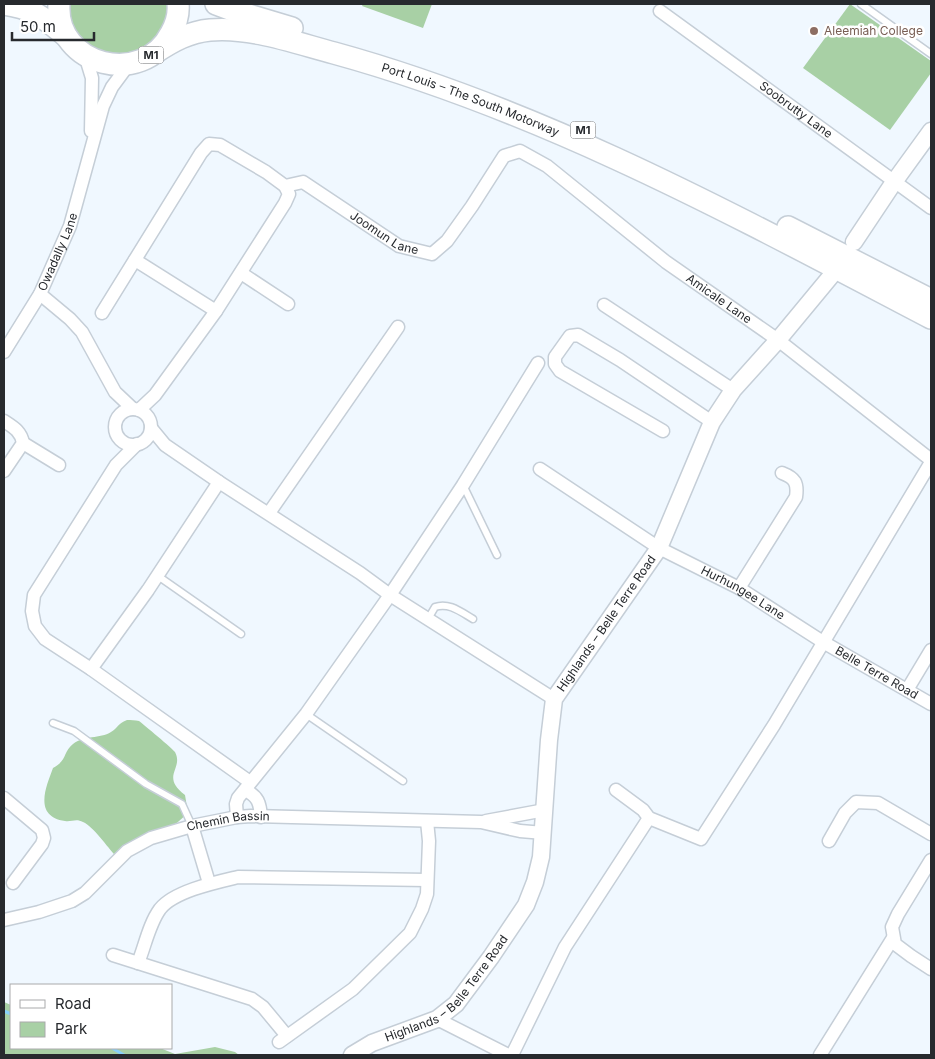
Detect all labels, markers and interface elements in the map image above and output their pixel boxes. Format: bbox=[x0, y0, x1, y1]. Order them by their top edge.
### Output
scale bar bbox=[12, 10, 95, 42]
text: 50 m bbox=[20, 17, 56, 36]
place label: Aleemiah College bbox=[824, 23, 923, 38]
marker: Aleemiah College bbox=[808, 25, 820, 37]
road number: M1 bbox=[138, 46, 164, 64]
street label: Port Louis – The South Motorway bbox=[380, 59, 562, 140]
street label: Soobrutty Lane bbox=[757, 78, 836, 141]
road number: M1 bbox=[570, 122, 596, 138]
street label: Joomun Lane bbox=[347, 208, 420, 257]
street label: Owadally Lane bbox=[34, 211, 80, 293]
street label: Amicale Lane bbox=[684, 270, 755, 326]
street label: Highlands – Belle Terre Road bbox=[553, 552, 659, 694]
street label: Hurhungee Lane bbox=[699, 562, 788, 623]
street label: Belle Terre Road bbox=[833, 643, 921, 702]
street label: Chemin Bassin bbox=[185, 808, 270, 834]
street label: Highlands – Belle Terre Road bbox=[383, 932, 511, 1045]
legend bbox=[10, 984, 172, 1049]
text: Road bbox=[55, 994, 91, 1013]
text: Park bbox=[55, 1019, 88, 1038]

